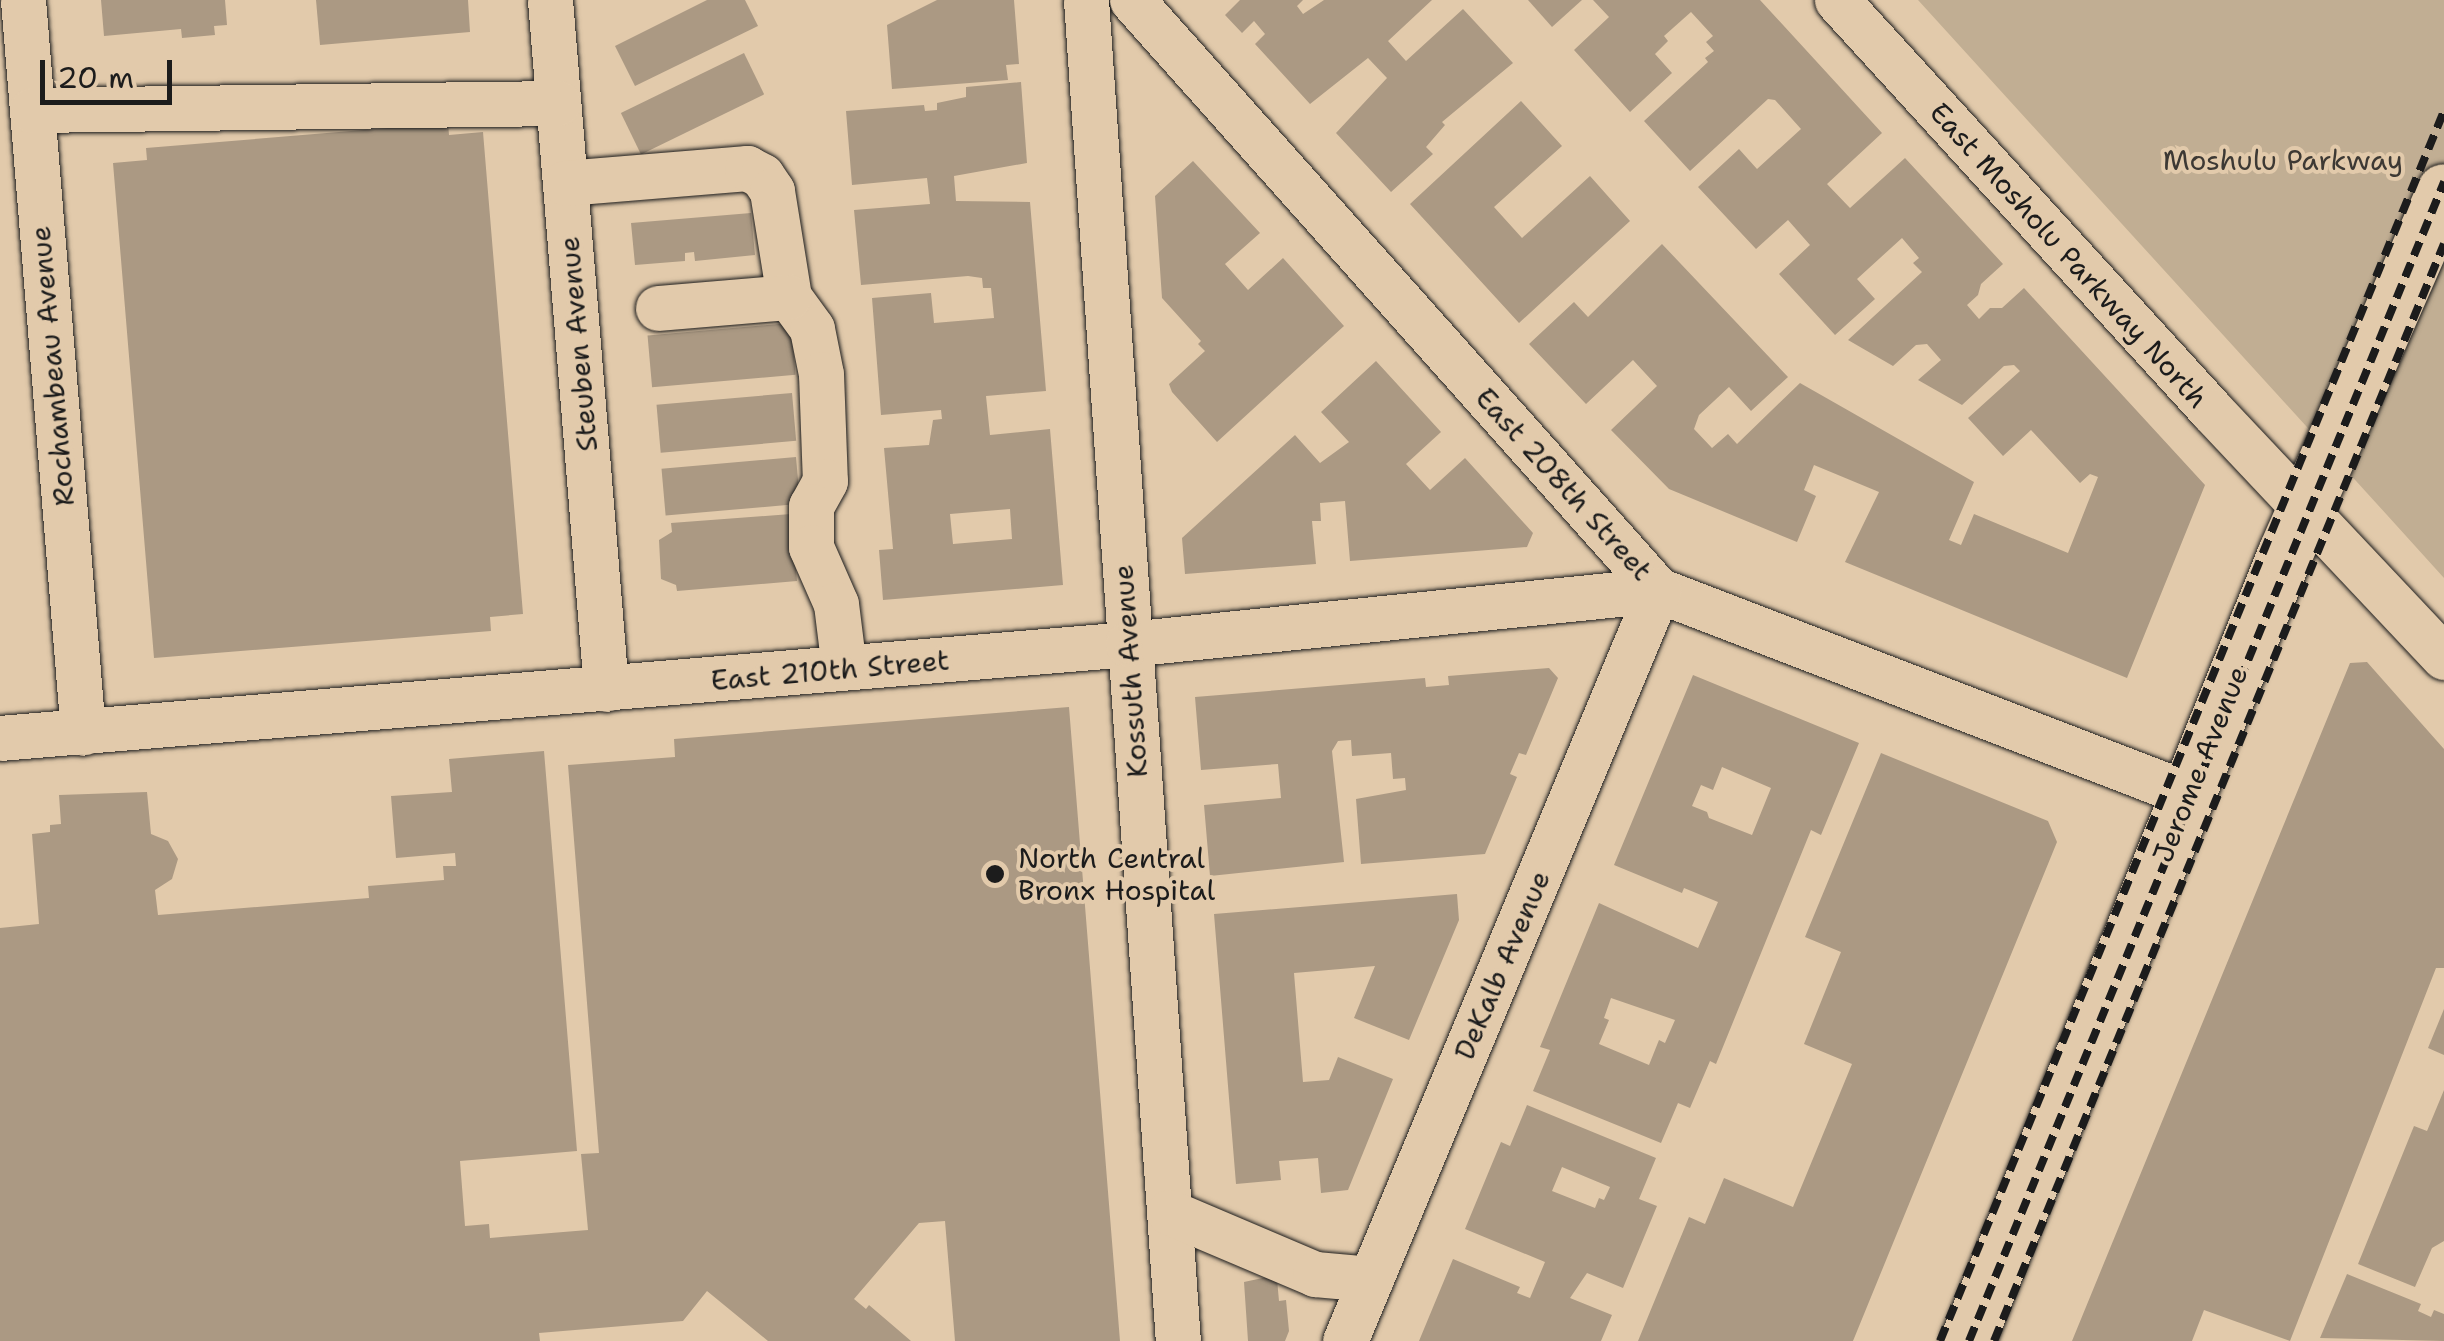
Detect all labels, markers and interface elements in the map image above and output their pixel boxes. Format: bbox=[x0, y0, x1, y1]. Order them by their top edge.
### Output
scale bar bbox=[45, 40, 178, 102]
text: 20 m bbox=[57, 57, 134, 98]
street label: East Mosholu Parkway North bbox=[1923, 95, 2215, 415]
park label: Moshulu Parkway bbox=[2163, 143, 2403, 177]
street label: Rochambeau Avenue bbox=[23, 224, 81, 508]
street label: Steuben Avenue bbox=[552, 235, 604, 453]
street label: East 208th Street bbox=[1469, 381, 1659, 587]
street label: Kossuth Avenue bbox=[1106, 563, 1154, 779]
street label: East 210th Street bbox=[709, 643, 951, 697]
street label: Jerome Avenue bbox=[2145, 661, 2255, 867]
place label: North Central Bronx Hospital bbox=[1018, 841, 1215, 907]
marker: North Central Bronx Hospital bbox=[982, 861, 1008, 887]
street label: DeKalb Avenue bbox=[1447, 866, 1557, 1064]

